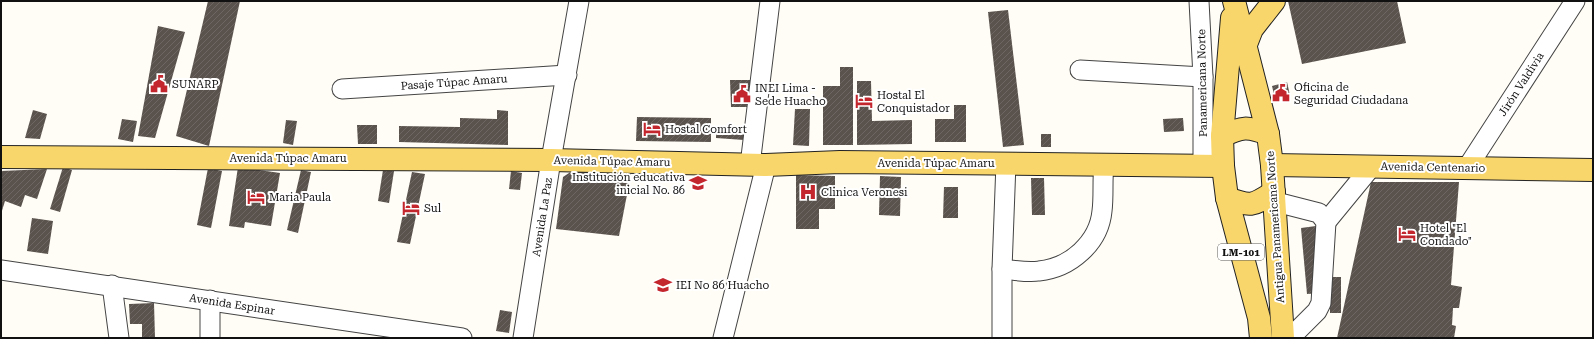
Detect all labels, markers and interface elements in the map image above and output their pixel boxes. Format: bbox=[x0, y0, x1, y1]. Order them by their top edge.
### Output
street label: Panamericana Norte bbox=[1195, 29, 1210, 137]
street label: Jirón Valdivia bbox=[1496, 50, 1547, 119]
street label: Pasaje Túpac Amaru bbox=[400, 72, 508, 93]
public building icon: SUNARP bbox=[149, 74, 169, 94]
place label: SUNARP bbox=[172, 78, 219, 91]
place label: Oficina de Seguridad Ciudadana bbox=[1294, 81, 1408, 107]
place label: INEI Lima - Sede Huacho bbox=[755, 82, 826, 108]
public building icon: Oficina de Seguridad Ciudadana bbox=[1271, 83, 1291, 103]
public building icon: INEI Lima - Sede Huacho bbox=[732, 84, 752, 104]
place label: Hostal El Conquistador bbox=[877, 89, 950, 115]
hotel icon: Hostal El Conquistador bbox=[854, 91, 874, 111]
hotel icon: Hostal Comfort bbox=[642, 119, 662, 139]
place label: Hostal Comfort bbox=[665, 123, 747, 136]
street label: Antigua Panamericana Norte bbox=[1264, 151, 1287, 303]
street label: Avenida Túpac Amaru bbox=[230, 152, 347, 165]
street label: Avenida Túpac Amaru bbox=[553, 154, 671, 169]
street label: Avenida Túpac Amaru bbox=[878, 157, 995, 170]
street label: Avenida Centenario bbox=[1380, 160, 1486, 175]
place label: Institución educativa inicial No. 86 bbox=[572, 171, 685, 197]
school or university icon: Institución educativa inicial No. 86 bbox=[688, 173, 708, 193]
street label: Avenida La Paz bbox=[530, 177, 555, 257]
hospital icon: Clinica Veronesi bbox=[798, 182, 818, 202]
place label: Clinica Veronesi bbox=[821, 186, 908, 199]
hotel icon: Maria Paula bbox=[246, 187, 266, 207]
place label: Maria Paula bbox=[269, 191, 331, 204]
hotel icon: Sul bbox=[401, 198, 421, 218]
place label: Sul bbox=[424, 202, 442, 215]
place label: Hotel "El Condado" bbox=[1420, 222, 1472, 248]
hotel icon: Hotel "El Condado" bbox=[1397, 224, 1417, 244]
road number: LM-101 bbox=[1218, 244, 1264, 260]
school or university icon: IEI No 86 Huacho bbox=[653, 275, 673, 295]
place label: IEI No 86 Huacho bbox=[676, 279, 769, 292]
street label: Avenida Espinar bbox=[188, 291, 276, 318]

